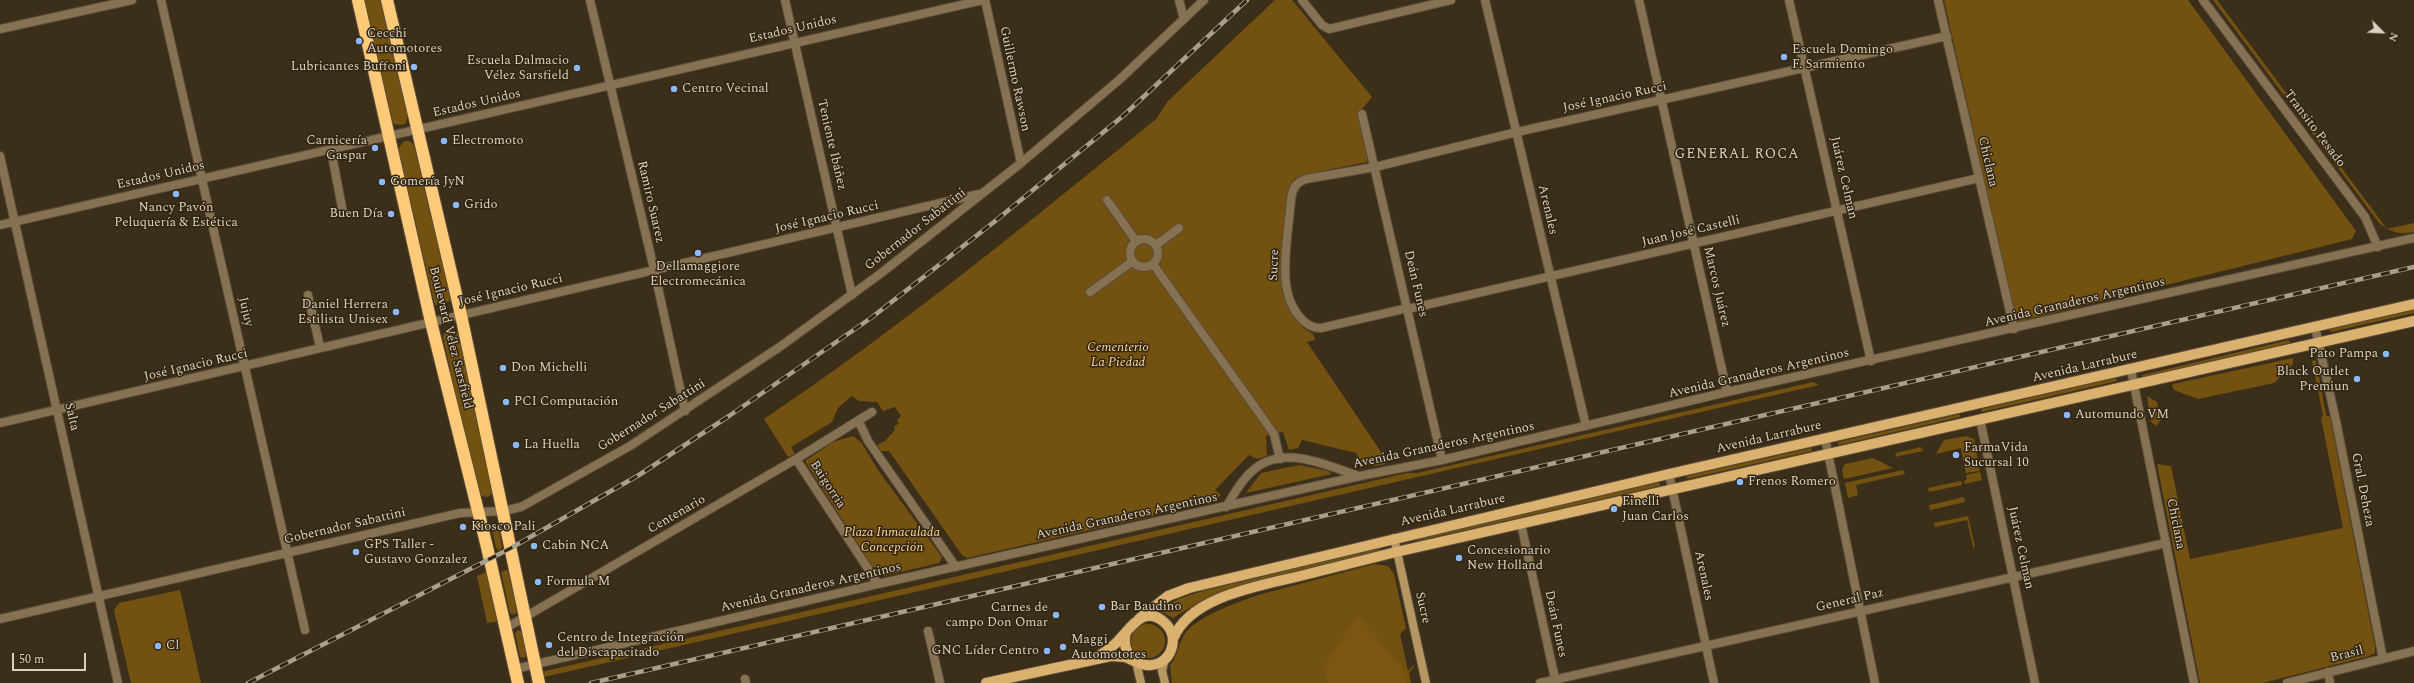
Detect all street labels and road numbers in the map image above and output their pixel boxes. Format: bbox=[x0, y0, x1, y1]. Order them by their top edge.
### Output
street label: Estados Unidos bbox=[747, 12, 839, 48]
street label: Guillermo Rawson bbox=[995, 25, 1033, 133]
street label: José Ignacio Rucci bbox=[1562, 79, 1668, 117]
street label: Estados Unidos bbox=[431, 86, 523, 122]
street label: Transito Pesado bbox=[2280, 87, 2348, 171]
street label: Teniente Ibáñez bbox=[813, 98, 849, 192]
street label: Juárez Celman bbox=[1826, 135, 1860, 221]
street label: Chiclana bbox=[1974, 135, 2000, 189]
street label: Estados Unidos bbox=[115, 158, 207, 194]
street label: Ramiro Suarez bbox=[633, 159, 667, 245]
street label: Arenales bbox=[1534, 184, 1560, 236]
street label: Gobernador Sabattini bbox=[862, 186, 970, 274]
street label: José Ignacio Rucci bbox=[774, 198, 880, 238]
street label: Juan José Castelli bbox=[1640, 213, 1742, 251]
street label: Marcos Juárez bbox=[1699, 245, 1733, 329]
street label: Sucre bbox=[1267, 249, 1283, 281]
street label: Deán Funes bbox=[1400, 249, 1430, 319]
street label: Boulevard Vélez Sarsfield bbox=[425, 265, 475, 411]
street label: José Ignacio Rucci bbox=[458, 271, 564, 311]
street label: Avenida Granaderos Argentinos bbox=[1983, 275, 2167, 331]
street label: Jujuy bbox=[234, 296, 256, 328]
street label: José Ignacio Rucci bbox=[143, 346, 249, 386]
street label: Avenida Granaderos Argentinos bbox=[1667, 346, 1851, 402]
street label: Avenida Larrabure bbox=[2031, 347, 2139, 387]
street label: Gobernador Sabattini bbox=[595, 376, 709, 456]
street label: Salta bbox=[60, 401, 82, 433]
street label: Avenida Larrabure bbox=[1715, 418, 1823, 458]
street label: Avenida Granaderos Argentinos bbox=[1352, 419, 1536, 473]
street label: Gral. Deheza bbox=[2347, 452, 2377, 528]
street label: Baigorria bbox=[806, 458, 848, 512]
street label: Avenida Granaderos Argentinos bbox=[1035, 490, 1219, 544]
street label: Avenida Larrabure bbox=[1399, 491, 1507, 531]
street label: Centenario bbox=[645, 492, 709, 538]
street label: Chiclana bbox=[2162, 497, 2188, 551]
street label: Gobernador Sabattini bbox=[283, 505, 407, 549]
street label: Juárez Celman bbox=[2004, 505, 2036, 591]
street label: Arenales bbox=[1690, 550, 1716, 602]
street label: Avenida Granaderos Argentinos bbox=[719, 560, 903, 616]
street label: General Paz bbox=[1814, 586, 1886, 616]
street label: Deán Funes bbox=[1540, 589, 1570, 659]
street label: Sucre bbox=[1411, 591, 1433, 625]
street label: Brasil bbox=[2329, 643, 2365, 667]

